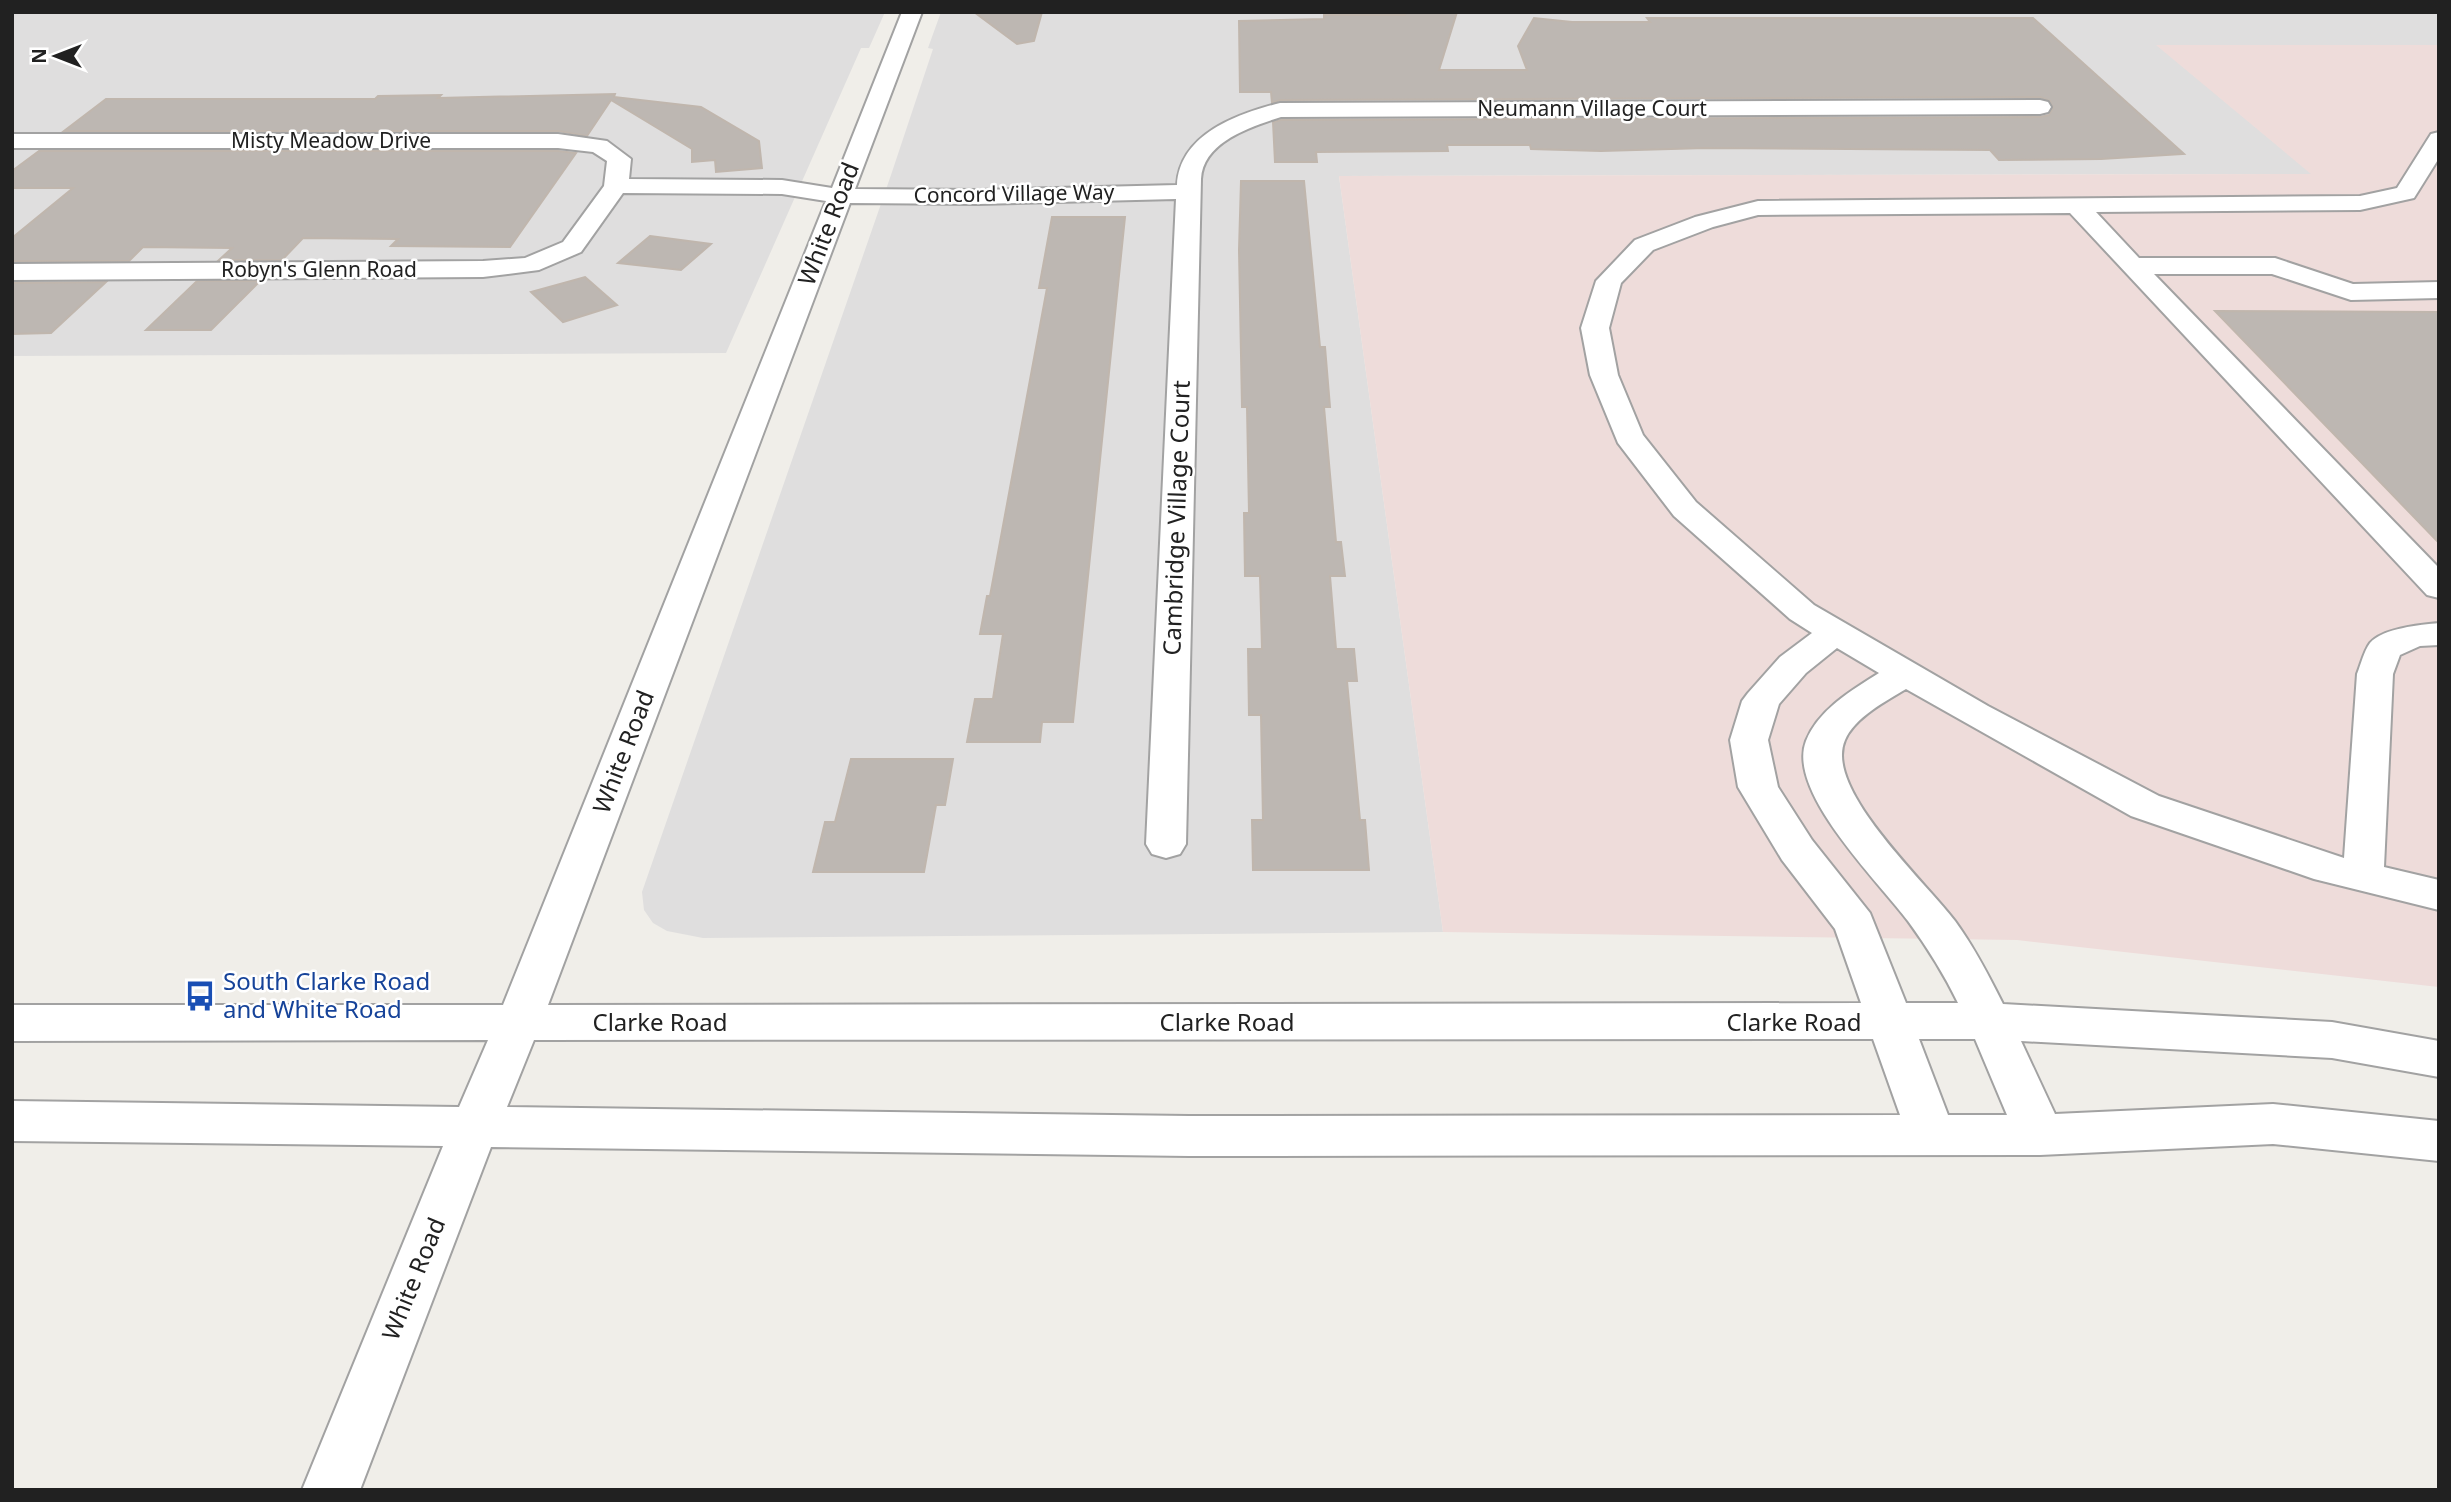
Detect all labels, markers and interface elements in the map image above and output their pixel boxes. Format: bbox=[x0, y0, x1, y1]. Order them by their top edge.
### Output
north arrow bbox=[21, 21, 91, 91]
text: N bbox=[26, 48, 52, 64]
street label: Neumann Village Court bbox=[1477, 94, 1707, 122]
street label: Misty Meadow Drive bbox=[231, 126, 431, 154]
street label: White Road bbox=[789, 157, 866, 290]
street label: Concord Village Way bbox=[913, 177, 1115, 209]
street label: Robyn's Glenn Road bbox=[221, 255, 417, 283]
street label: Cambridge Village Court bbox=[1154, 379, 1197, 656]
street label: White Road bbox=[584, 685, 661, 818]
place label: South Clarke Road and White Road bbox=[223, 964, 430, 1025]
bus stop icon: South Clarke Road and White Road bbox=[183, 979, 217, 1013]
street label: Clarke Road bbox=[593, 1005, 728, 1038]
street label: Clarke Road bbox=[1160, 1005, 1295, 1038]
street label: Clarke Road bbox=[1727, 1005, 1862, 1038]
street label: White Road bbox=[373, 1212, 452, 1345]

